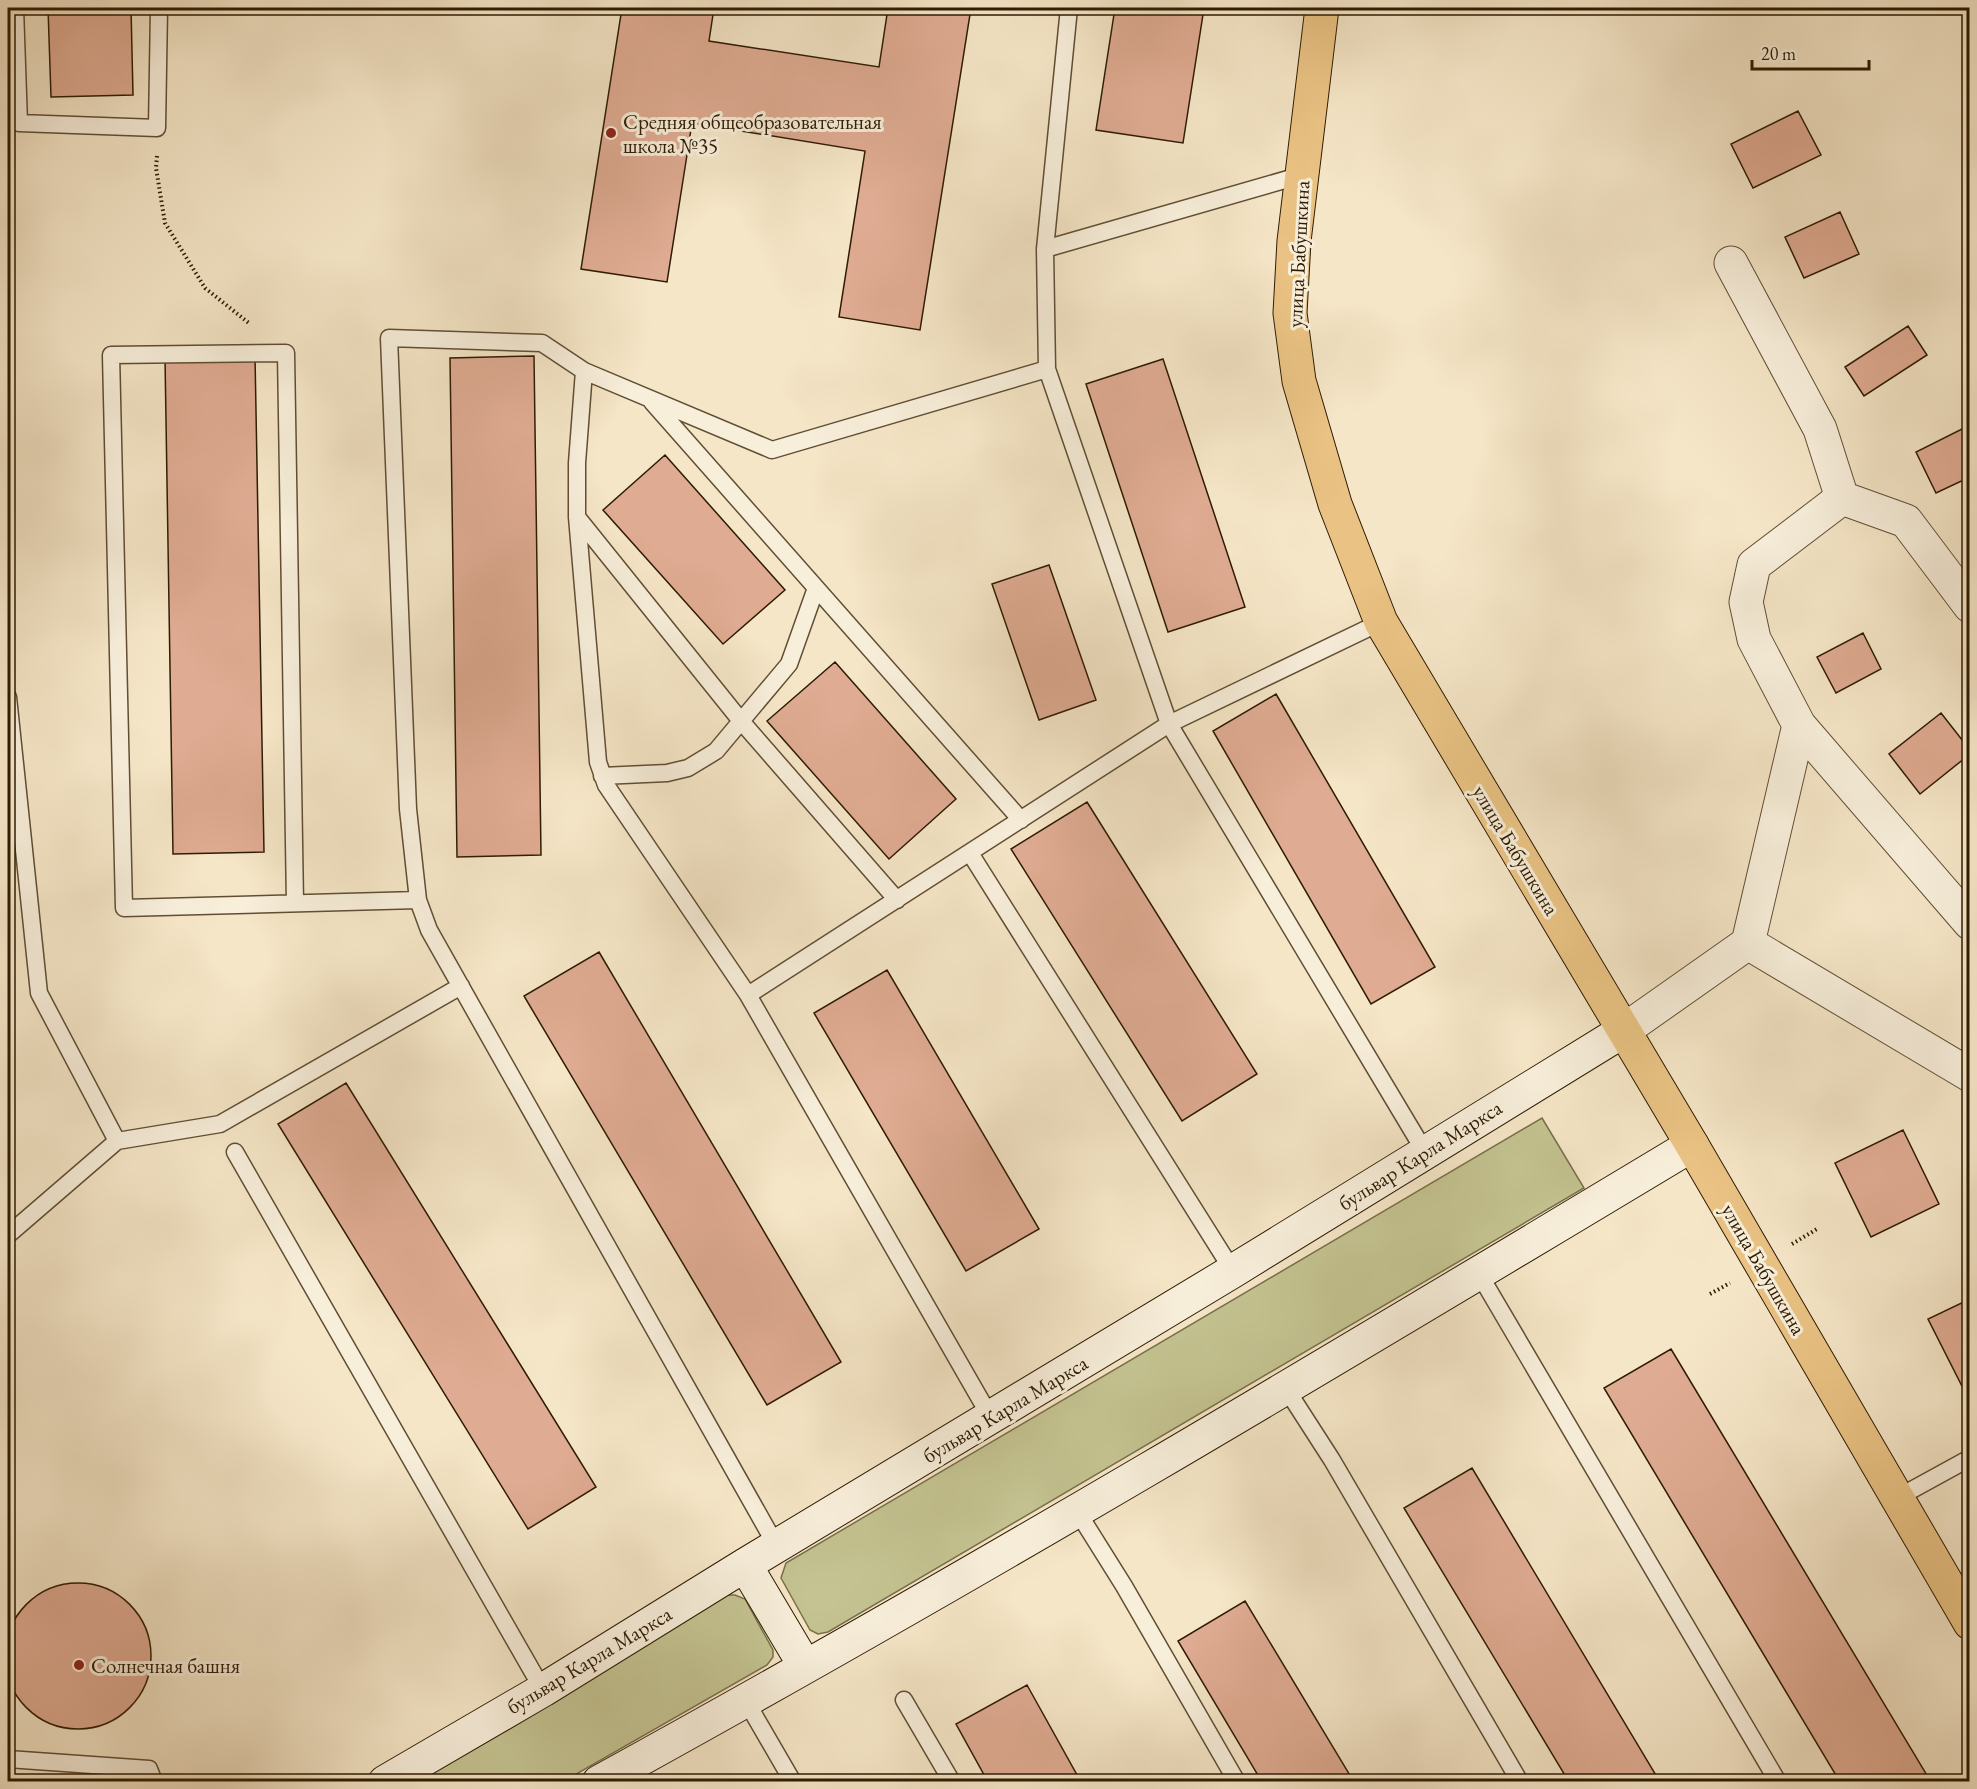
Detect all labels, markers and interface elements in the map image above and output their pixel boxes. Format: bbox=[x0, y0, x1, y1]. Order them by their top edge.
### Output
scale bar bbox=[1752, 33, 1869, 71]
text: 20 m bbox=[1761, 42, 1796, 65]
place label: Средняя общеобразовательная школа №35 bbox=[623, 108, 882, 159]
marker: Средняя общеобразовательная школа №35 bbox=[604, 126, 618, 140]
street label: улица Бабушкина bbox=[1281, 179, 1315, 328]
street label: улица Бабушкина bbox=[1467, 780, 1566, 921]
street label: бульвар Карла Маркса bbox=[1333, 1093, 1507, 1216]
street label: улица Бабушкина bbox=[1716, 1199, 1813, 1340]
street label: бульвар Карла Маркса bbox=[917, 1349, 1093, 1469]
street label: бульвар Карла Маркса bbox=[501, 1600, 677, 1720]
place label: Солнечная башня bbox=[91, 1652, 240, 1679]
marker: Солнечная башня bbox=[72, 1658, 86, 1672]

